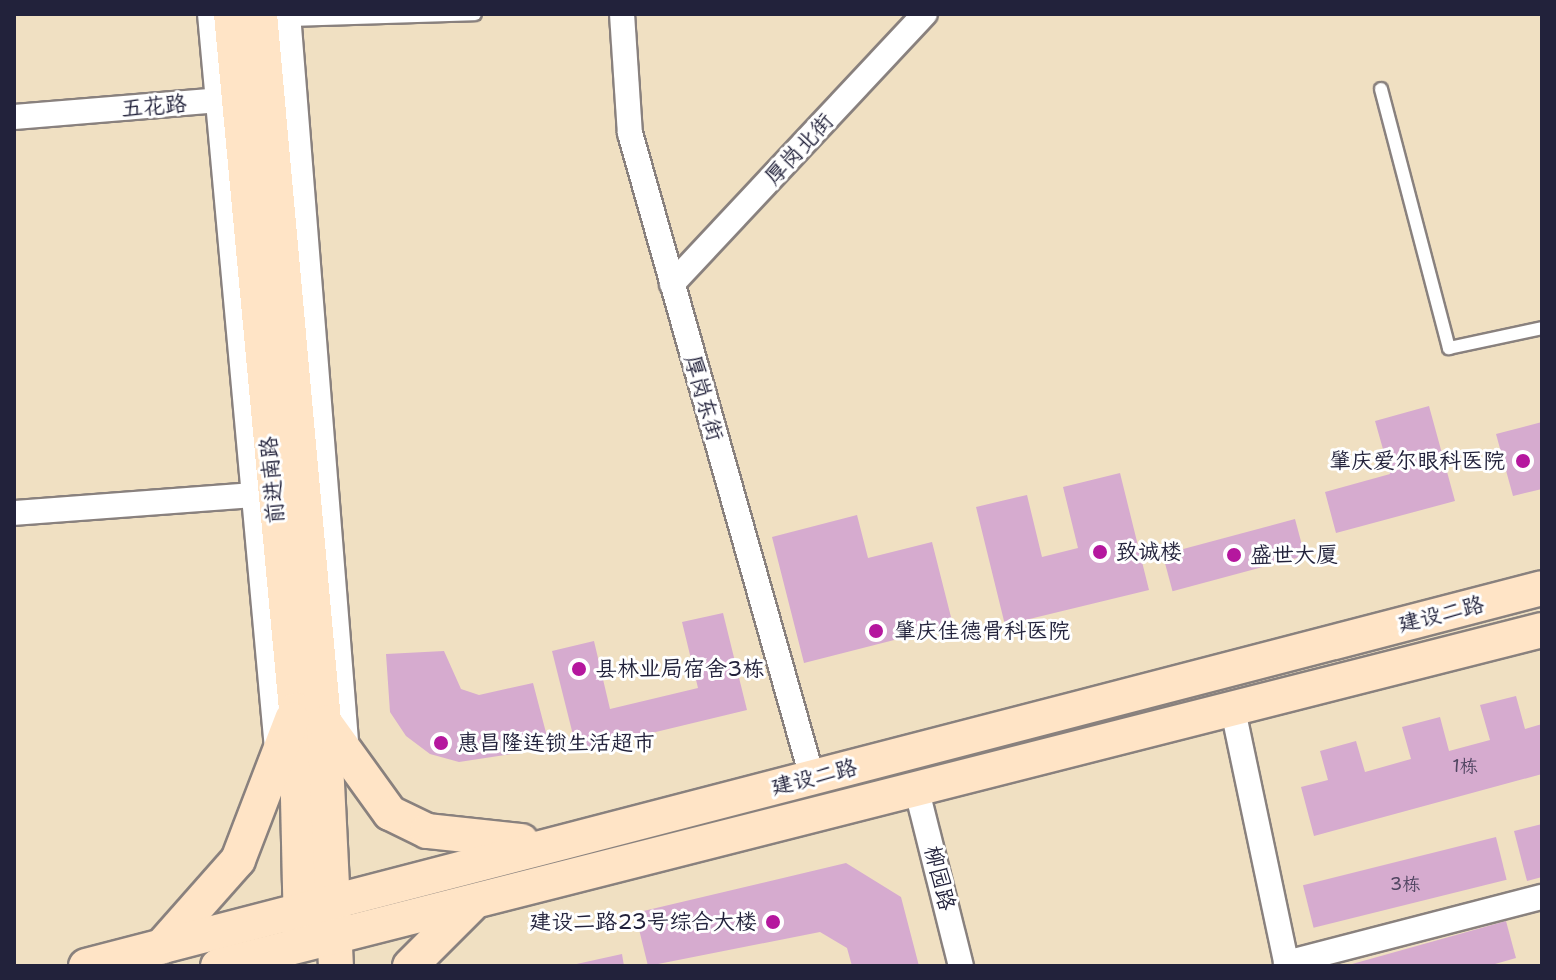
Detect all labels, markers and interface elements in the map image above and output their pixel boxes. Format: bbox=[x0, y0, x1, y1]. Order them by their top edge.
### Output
street label: 五花路 bbox=[120, 90, 188, 122]
street label: 厚岗北街 bbox=[759, 108, 839, 190]
street label: 厚岗东街 bbox=[679, 352, 729, 444]
street label: 前进南路 bbox=[255, 435, 289, 525]
place label: 肇庆爱尔眼科医院 bbox=[1329, 448, 1505, 474]
marker: 肇庆爱尔眼科医院 bbox=[1512, 450, 1534, 472]
place label: 致诚楼 bbox=[1116, 539, 1182, 565]
place label: 盛世大厦 bbox=[1250, 542, 1338, 568]
marker: 致诚楼 bbox=[1091, 543, 1109, 561]
marker: 盛世大厦 bbox=[1225, 546, 1243, 564]
street label: 建设二路 bbox=[1395, 591, 1487, 637]
place label: 肇庆佳德骨科医院 bbox=[894, 618, 1070, 644]
marker: 肇庆佳德骨科医院 bbox=[865, 620, 887, 642]
place label: 县林业局宿舍3栋 bbox=[595, 656, 764, 682]
marker: 县林业局宿舍3栋 bbox=[570, 660, 588, 678]
place label: 惠昌隆连锁生活超市 bbox=[457, 730, 655, 756]
marker: 惠昌隆连锁生活超市 bbox=[432, 734, 450, 752]
street label: 建设二路 bbox=[768, 754, 860, 800]
house number: 1栋 bbox=[1452, 755, 1478, 777]
street label: 柳园路 bbox=[919, 843, 961, 913]
house number: 3栋 bbox=[1390, 873, 1420, 895]
place label: 建设二路23号综合大楼 bbox=[529, 909, 757, 935]
marker: 建设二路23号综合大楼 bbox=[764, 913, 782, 931]

